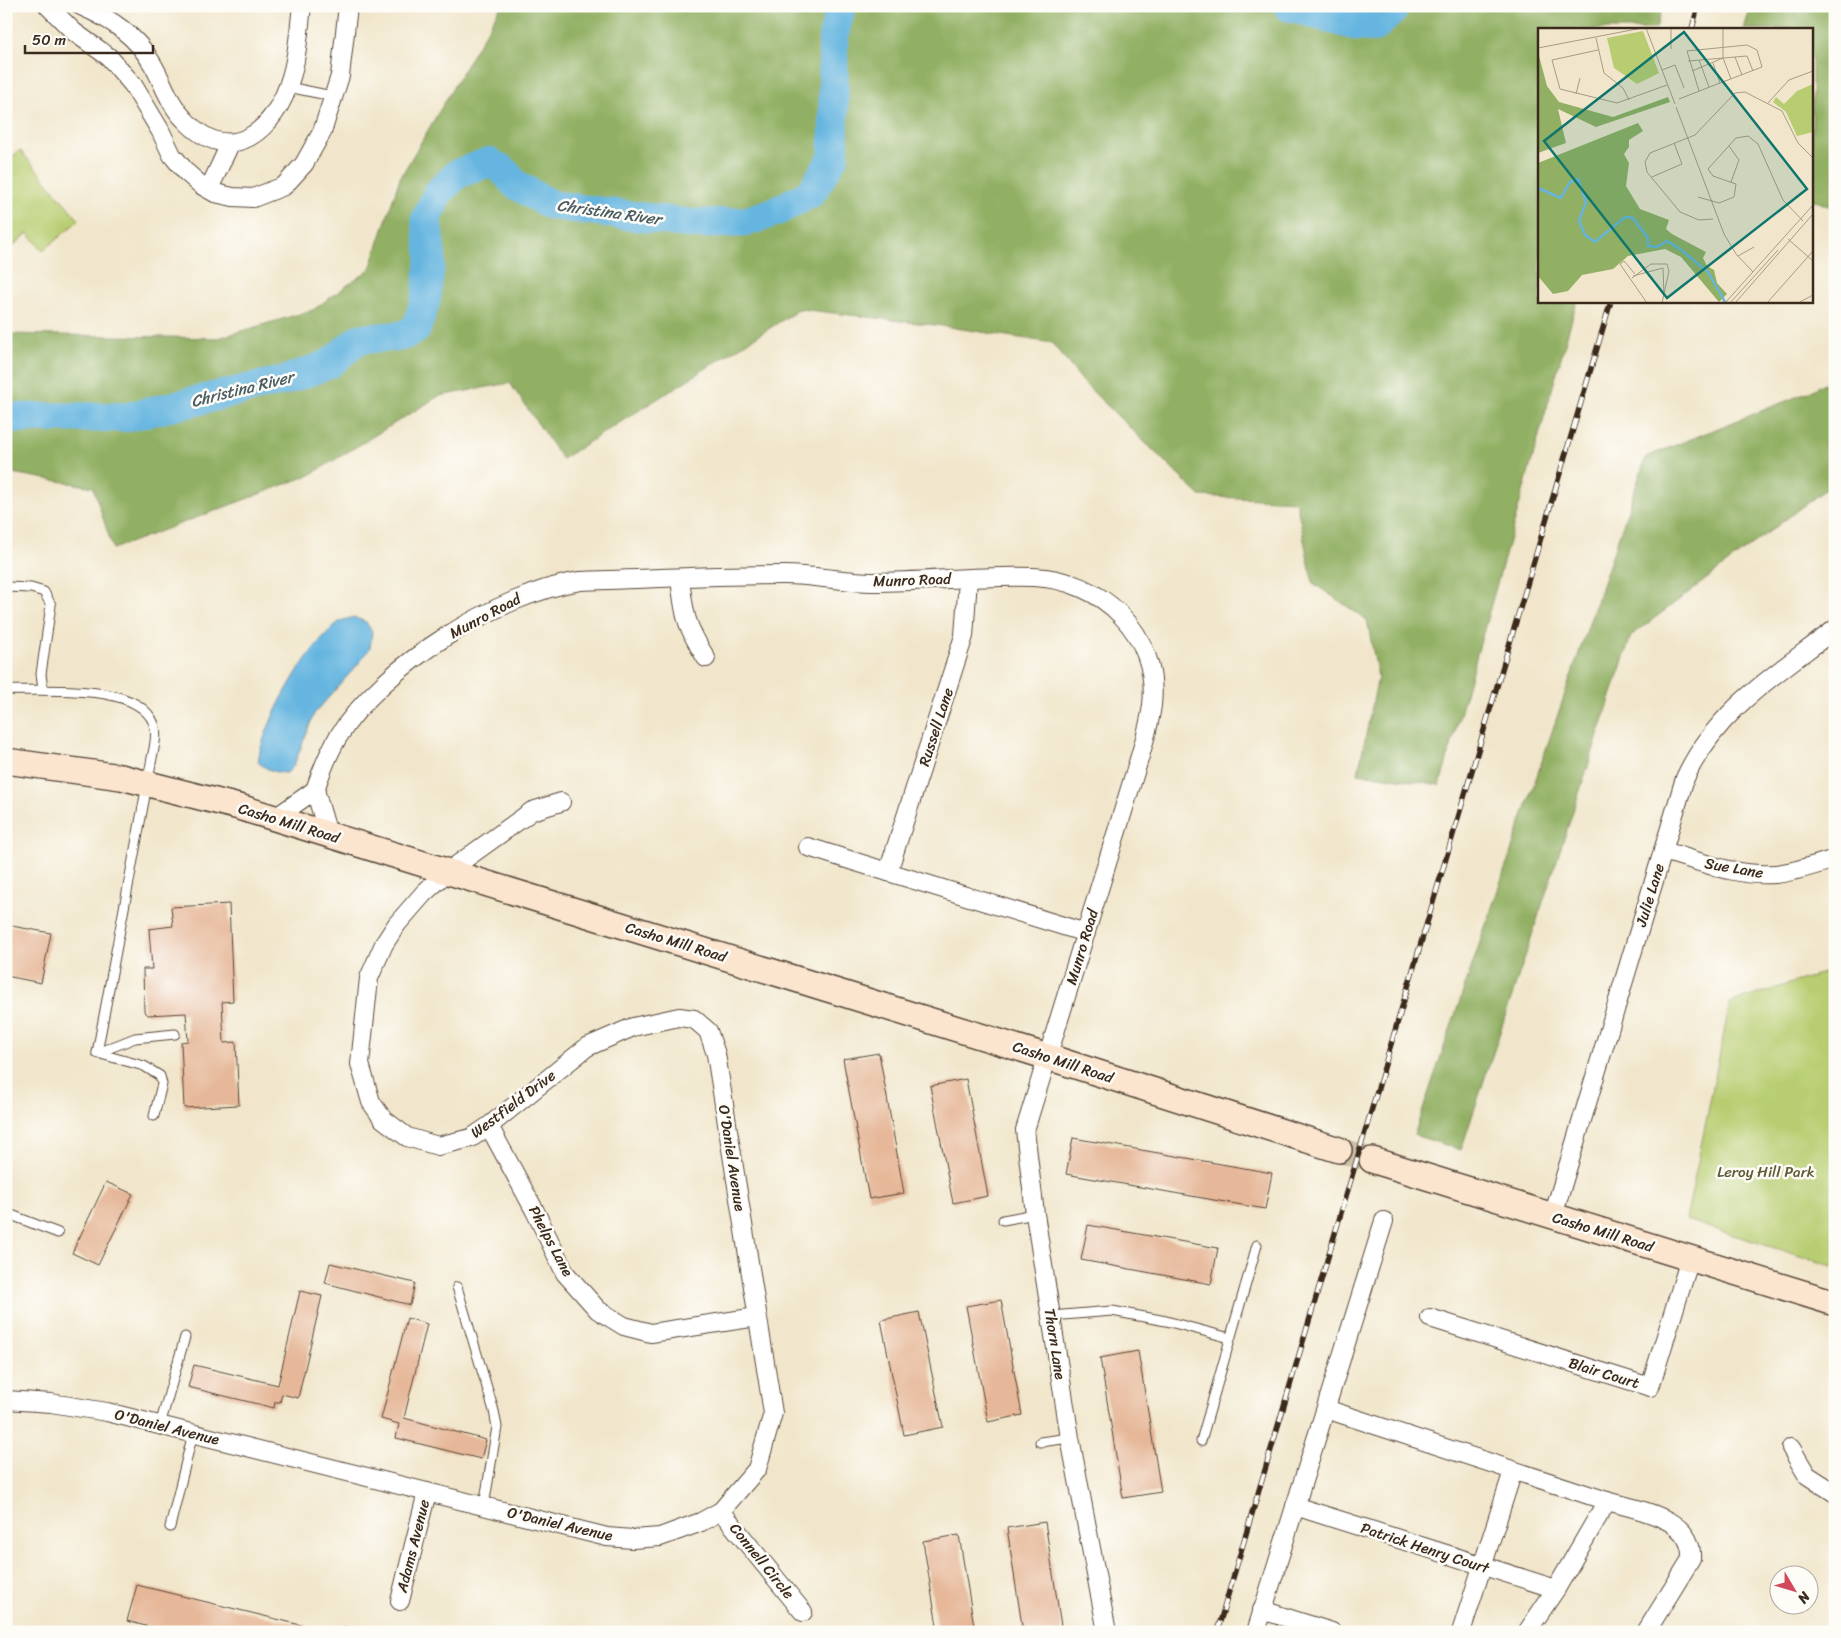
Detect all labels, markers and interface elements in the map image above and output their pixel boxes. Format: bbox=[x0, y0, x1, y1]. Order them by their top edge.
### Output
scale bar bbox=[25, 22, 152, 54]
text: 50 m bbox=[32, 27, 67, 53]
inset map bbox=[1538, 28, 1814, 302]
water label: Christina River bbox=[555, 190, 666, 234]
water label: Christina River bbox=[188, 361, 300, 416]
street label: Munro Road bbox=[873, 566, 953, 594]
street label: Munro Road bbox=[444, 586, 526, 646]
street label: Russell Lane bbox=[911, 684, 961, 770]
street label: Casho Mill Road bbox=[235, 795, 344, 851]
street label: Sue Lane bbox=[1703, 850, 1766, 886]
street label: Julie Lane bbox=[1628, 860, 1672, 931]
street label: Munro Road bbox=[1058, 905, 1106, 988]
street label: Casho Mill Road bbox=[622, 914, 731, 970]
street label: Casho Mill Road bbox=[1009, 1033, 1118, 1091]
street label: Westfield Drive bbox=[465, 1063, 562, 1145]
street label: O'Daniel Avenue bbox=[711, 1103, 753, 1213]
park label: Leroy Hill Park bbox=[1717, 1159, 1815, 1185]
street label: Phelps Lane bbox=[521, 1201, 581, 1281]
street label: Casho Mill Road bbox=[1549, 1204, 1658, 1260]
street label: Thorn Lane bbox=[1037, 1307, 1073, 1381]
street label: Blair Court bbox=[1565, 1350, 1643, 1396]
street label: O'Daniel Avenue bbox=[112, 1401, 222, 1453]
street label: Adams Avenue bbox=[389, 1496, 437, 1596]
street label: O'Daniel Avenue bbox=[505, 1499, 615, 1549]
street label: Patrick Henry Court bbox=[1357, 1515, 1494, 1581]
street label: Connell Circle bbox=[723, 1517, 801, 1605]
north arrow bbox=[1768, 1566, 1818, 1616]
text: N bbox=[1791, 1585, 1817, 1609]

